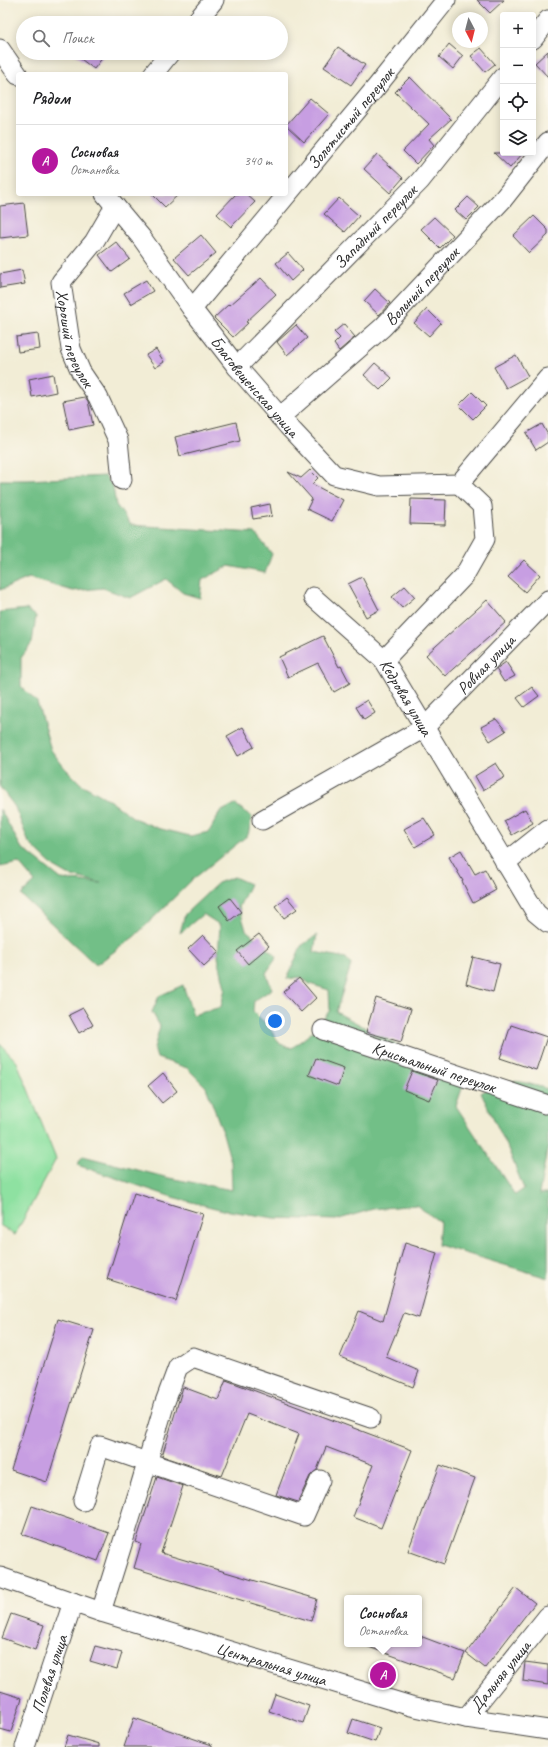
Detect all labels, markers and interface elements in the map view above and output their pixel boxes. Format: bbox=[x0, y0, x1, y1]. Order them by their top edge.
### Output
north arrow bbox=[452, 12, 488, 48]
map controls bbox=[500, 12, 536, 156]
button: + bbox=[500, 12, 536, 48]
search box bbox=[16, 16, 288, 60]
icon: search bbox=[30, 27, 52, 49]
text: Поиск bbox=[62, 29, 94, 48]
button: − bbox=[500, 48, 536, 84]
street label: Золотистый переулок bbox=[302, 62, 400, 173]
button: locate bbox=[500, 84, 536, 120]
text: Рядом bbox=[32, 88, 70, 109]
button: layers bbox=[500, 120, 536, 156]
text: Сосновая bbox=[70, 143, 118, 162]
text: A bbox=[42, 153, 48, 169]
text: 340 m bbox=[244, 153, 272, 169]
text: Остановка bbox=[70, 162, 119, 178]
street label: Западный переулок bbox=[329, 179, 422, 273]
street label: Вольный переулок bbox=[380, 241, 464, 330]
street label: Хороший переулок bbox=[52, 288, 100, 393]
street label: Благовещенская улица bbox=[206, 331, 305, 443]
street label: Ровная улица bbox=[452, 629, 521, 699]
street label: Кедровая улица bbox=[375, 655, 438, 741]
your location bbox=[265, 1011, 285, 1031]
street label: Кристальный переулок bbox=[370, 1037, 500, 1098]
popup bbox=[344, 1595, 422, 1647]
text: Сосновая bbox=[359, 1604, 407, 1623]
text: Остановка bbox=[359, 1623, 407, 1639]
street label: Полевая улица bbox=[26, 1630, 72, 1716]
street label: Дальняя улица bbox=[465, 1634, 536, 1716]
street label: Центральная улица bbox=[214, 1637, 331, 1691]
pin: A bbox=[370, 1660, 396, 1690]

